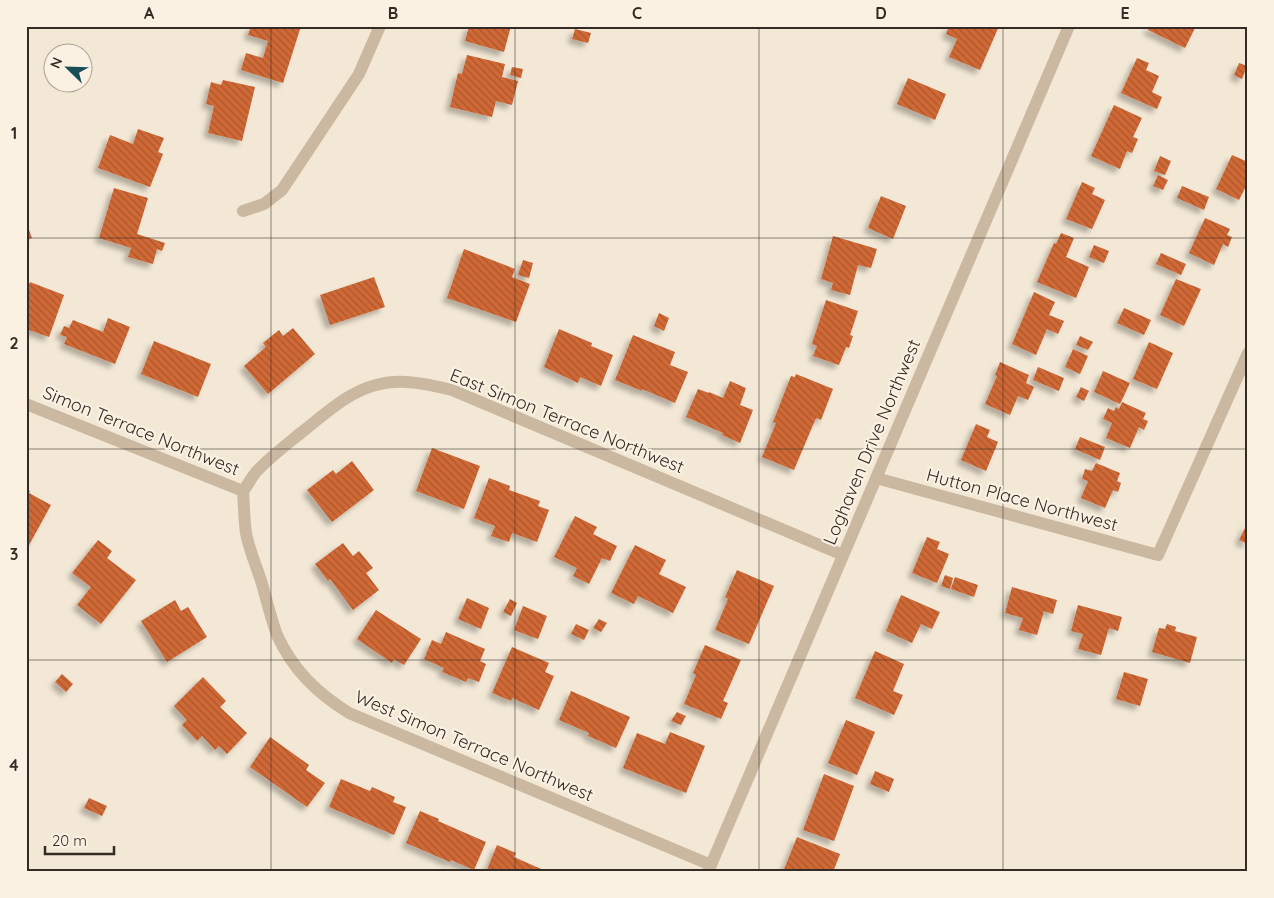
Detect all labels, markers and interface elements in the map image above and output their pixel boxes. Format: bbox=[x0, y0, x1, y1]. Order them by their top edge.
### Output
text: A bbox=[144, 3, 155, 23]
text: B bbox=[388, 3, 398, 23]
text: C bbox=[632, 3, 642, 23]
text: D bbox=[875, 3, 887, 23]
text: E bbox=[1120, 3, 1130, 23]
north arrow bbox=[42, 42, 92, 92]
text: N bbox=[46, 55, 66, 71]
text: 1 bbox=[11, 123, 17, 143]
text: 2 bbox=[9, 333, 19, 353]
street label: Loghaven Drive Northwest bbox=[818, 335, 925, 548]
street label: East Simon Terrace Northwest bbox=[447, 363, 688, 478]
street label: Simon Terrace Northwest bbox=[40, 381, 243, 481]
street label: Hutton Place Northwest bbox=[924, 463, 1120, 536]
text: 3 bbox=[10, 544, 18, 564]
street label: West Simon Terrace Northwest bbox=[352, 685, 597, 806]
text: 4 bbox=[9, 755, 19, 775]
scale bar bbox=[45, 823, 114, 855]
text: 20 m bbox=[52, 831, 87, 850]

